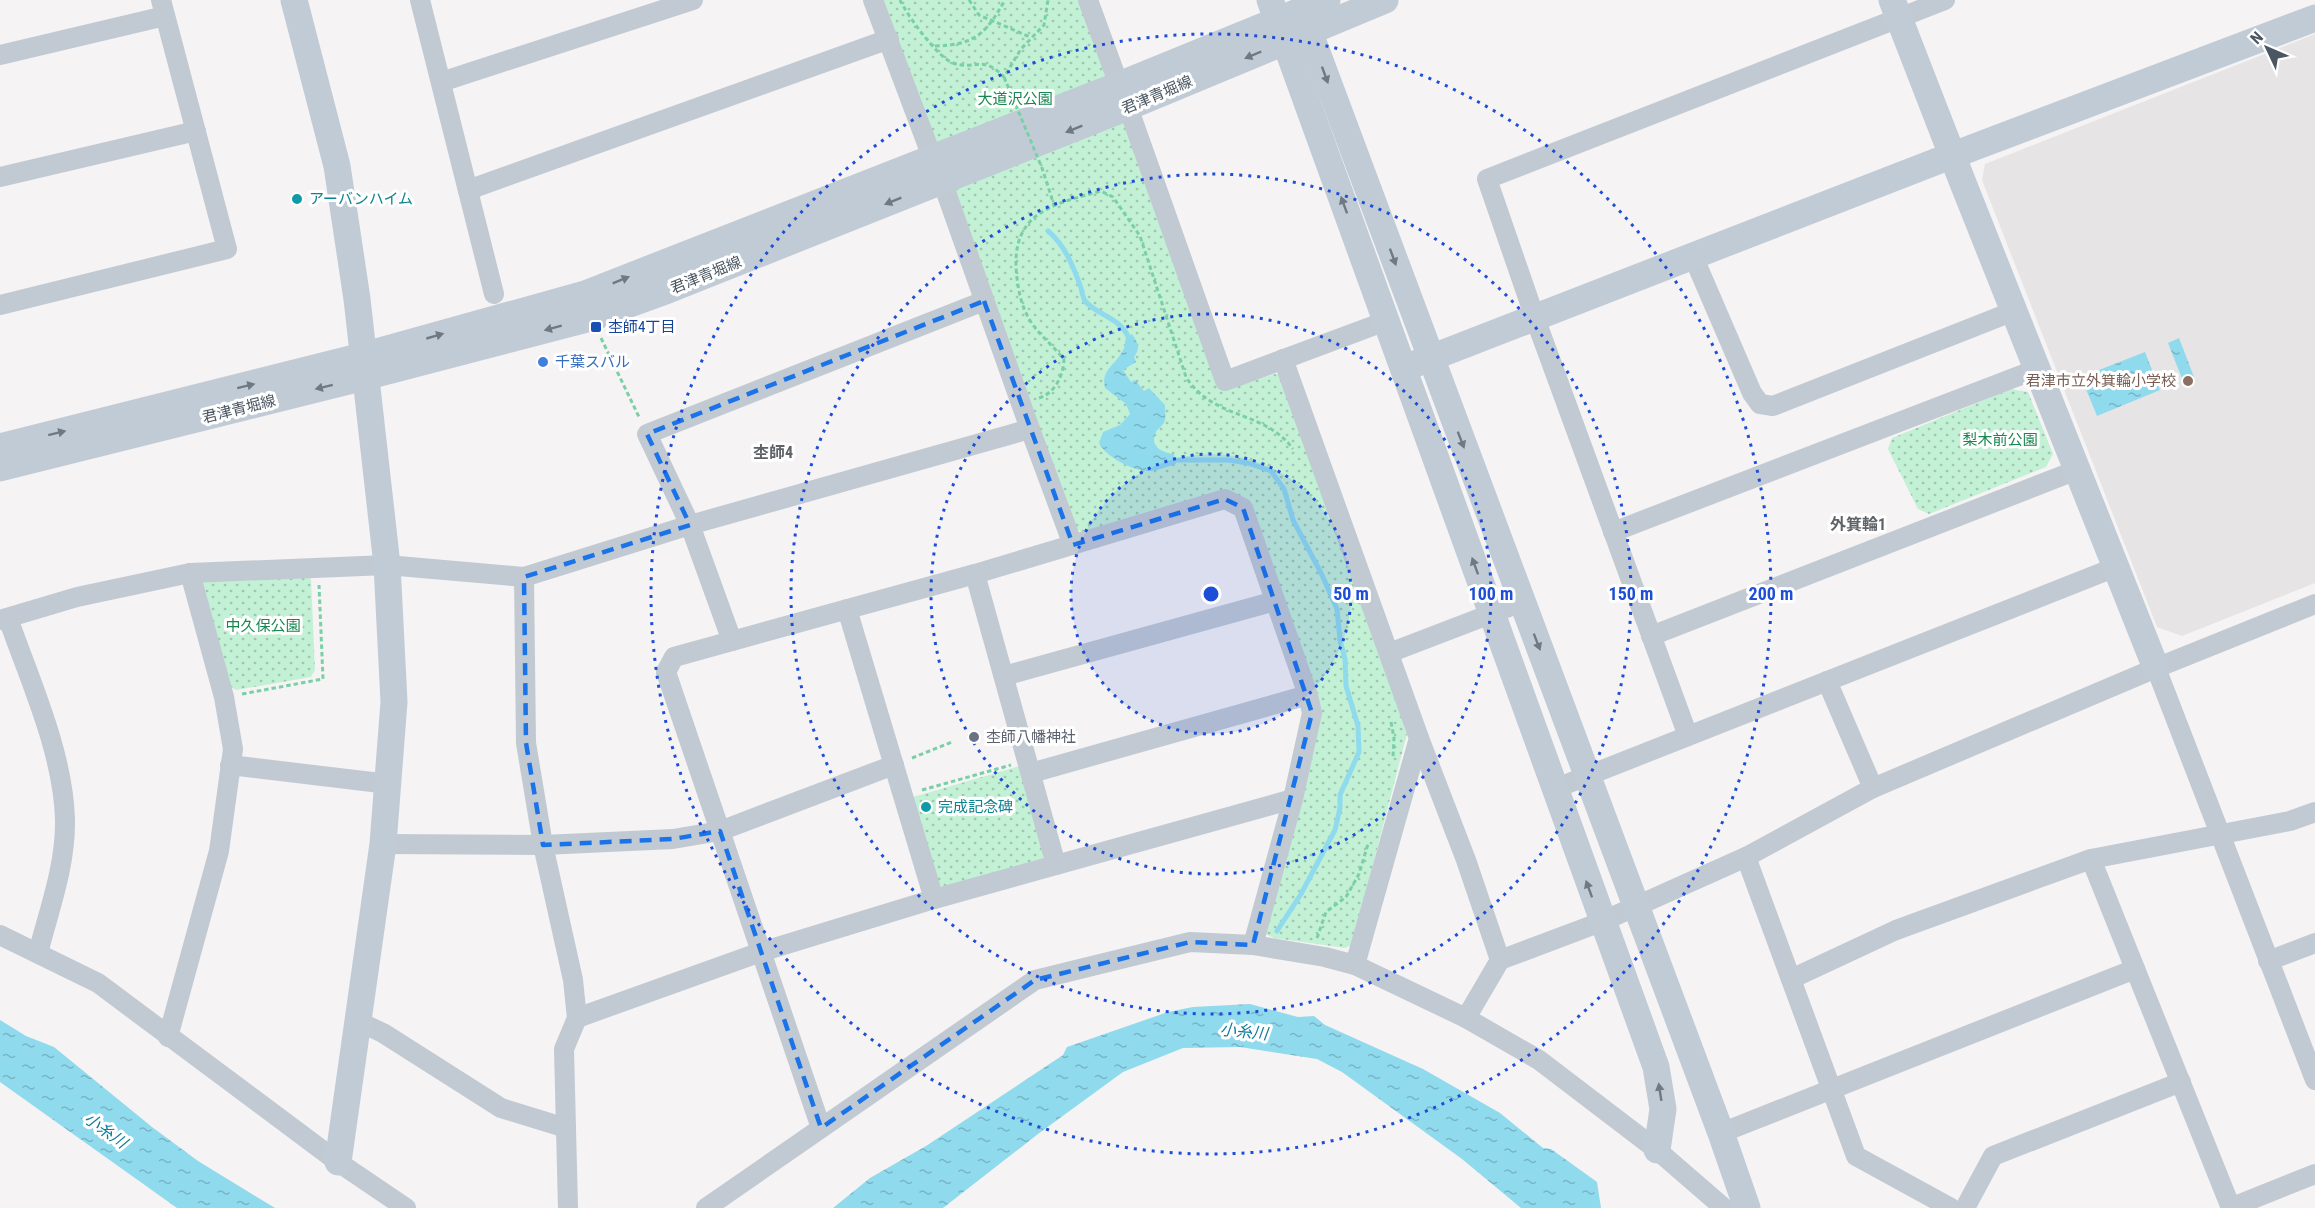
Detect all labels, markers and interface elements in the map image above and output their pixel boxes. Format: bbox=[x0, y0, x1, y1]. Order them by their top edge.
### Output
north arrow bbox=[2237, 18, 2297, 78]
text: N bbox=[2246, 28, 2267, 48]
one-way arrow bbox=[1245, 50, 1262, 59]
one-way arrow bbox=[1320, 66, 1330, 84]
street label: 君津青堀線 bbox=[1119, 72, 1195, 118]
park label: 大道沢公園 bbox=[977, 90, 1053, 108]
one-way arrow bbox=[1065, 125, 1083, 134]
place label: アーバンハイム bbox=[309, 190, 413, 208]
marker: アーバンハイム bbox=[290, 192, 304, 206]
one-way arrow bbox=[1339, 196, 1349, 214]
one-way arrow bbox=[884, 197, 902, 206]
one-way arrow bbox=[1388, 249, 1398, 267]
street label: 君津青堀線 bbox=[668, 253, 744, 297]
one-way arrow bbox=[612, 275, 630, 284]
place label: 杢師4丁目 bbox=[608, 318, 675, 336]
marker: 杢師4丁目 bbox=[589, 320, 603, 334]
one-way arrow bbox=[544, 323, 562, 333]
one-way arrow bbox=[426, 331, 444, 340]
place label: 千葉スバル bbox=[555, 353, 630, 371]
marker: 千葉スバル bbox=[536, 355, 550, 369]
place label: 君津市立外箕輪小学校 bbox=[2026, 372, 2176, 390]
marker: 君津市立外箕輪小学校 bbox=[2181, 374, 2195, 388]
one-way arrow bbox=[237, 380, 255, 390]
one-way arrow bbox=[314, 383, 333, 393]
street label: 君津青堀線 bbox=[200, 391, 278, 427]
one-way arrow bbox=[48, 427, 66, 437]
one-way arrow bbox=[1457, 431, 1466, 449]
park label: 梨木前公園 bbox=[1962, 431, 2038, 449]
district label: 杢師4 bbox=[753, 443, 793, 462]
district label: 外箕輪1 bbox=[1830, 515, 1886, 534]
one-way arrow bbox=[1470, 557, 1480, 575]
text: 50 m bbox=[1333, 583, 1369, 604]
text: 100 m bbox=[1469, 583, 1513, 604]
text: 150 m bbox=[1609, 583, 1653, 604]
text: 200 m bbox=[1749, 583, 1793, 604]
centre of rings bbox=[1201, 584, 1221, 604]
park label: 中久保公園 bbox=[225, 617, 301, 635]
one-way arrow bbox=[1533, 633, 1543, 651]
place label: 杢師八幡神社 bbox=[986, 728, 1076, 746]
marker: 杢師八幡神社 bbox=[967, 730, 981, 744]
place label: 完成記念碑 bbox=[938, 798, 1013, 816]
marker: 完成記念碑 bbox=[919, 800, 933, 814]
one-way arrow bbox=[1584, 879, 1594, 897]
water label: 小糸川 bbox=[1219, 1020, 1271, 1044]
one-way arrow bbox=[1655, 1083, 1664, 1102]
water label: 小糸川 bbox=[81, 1109, 132, 1153]

